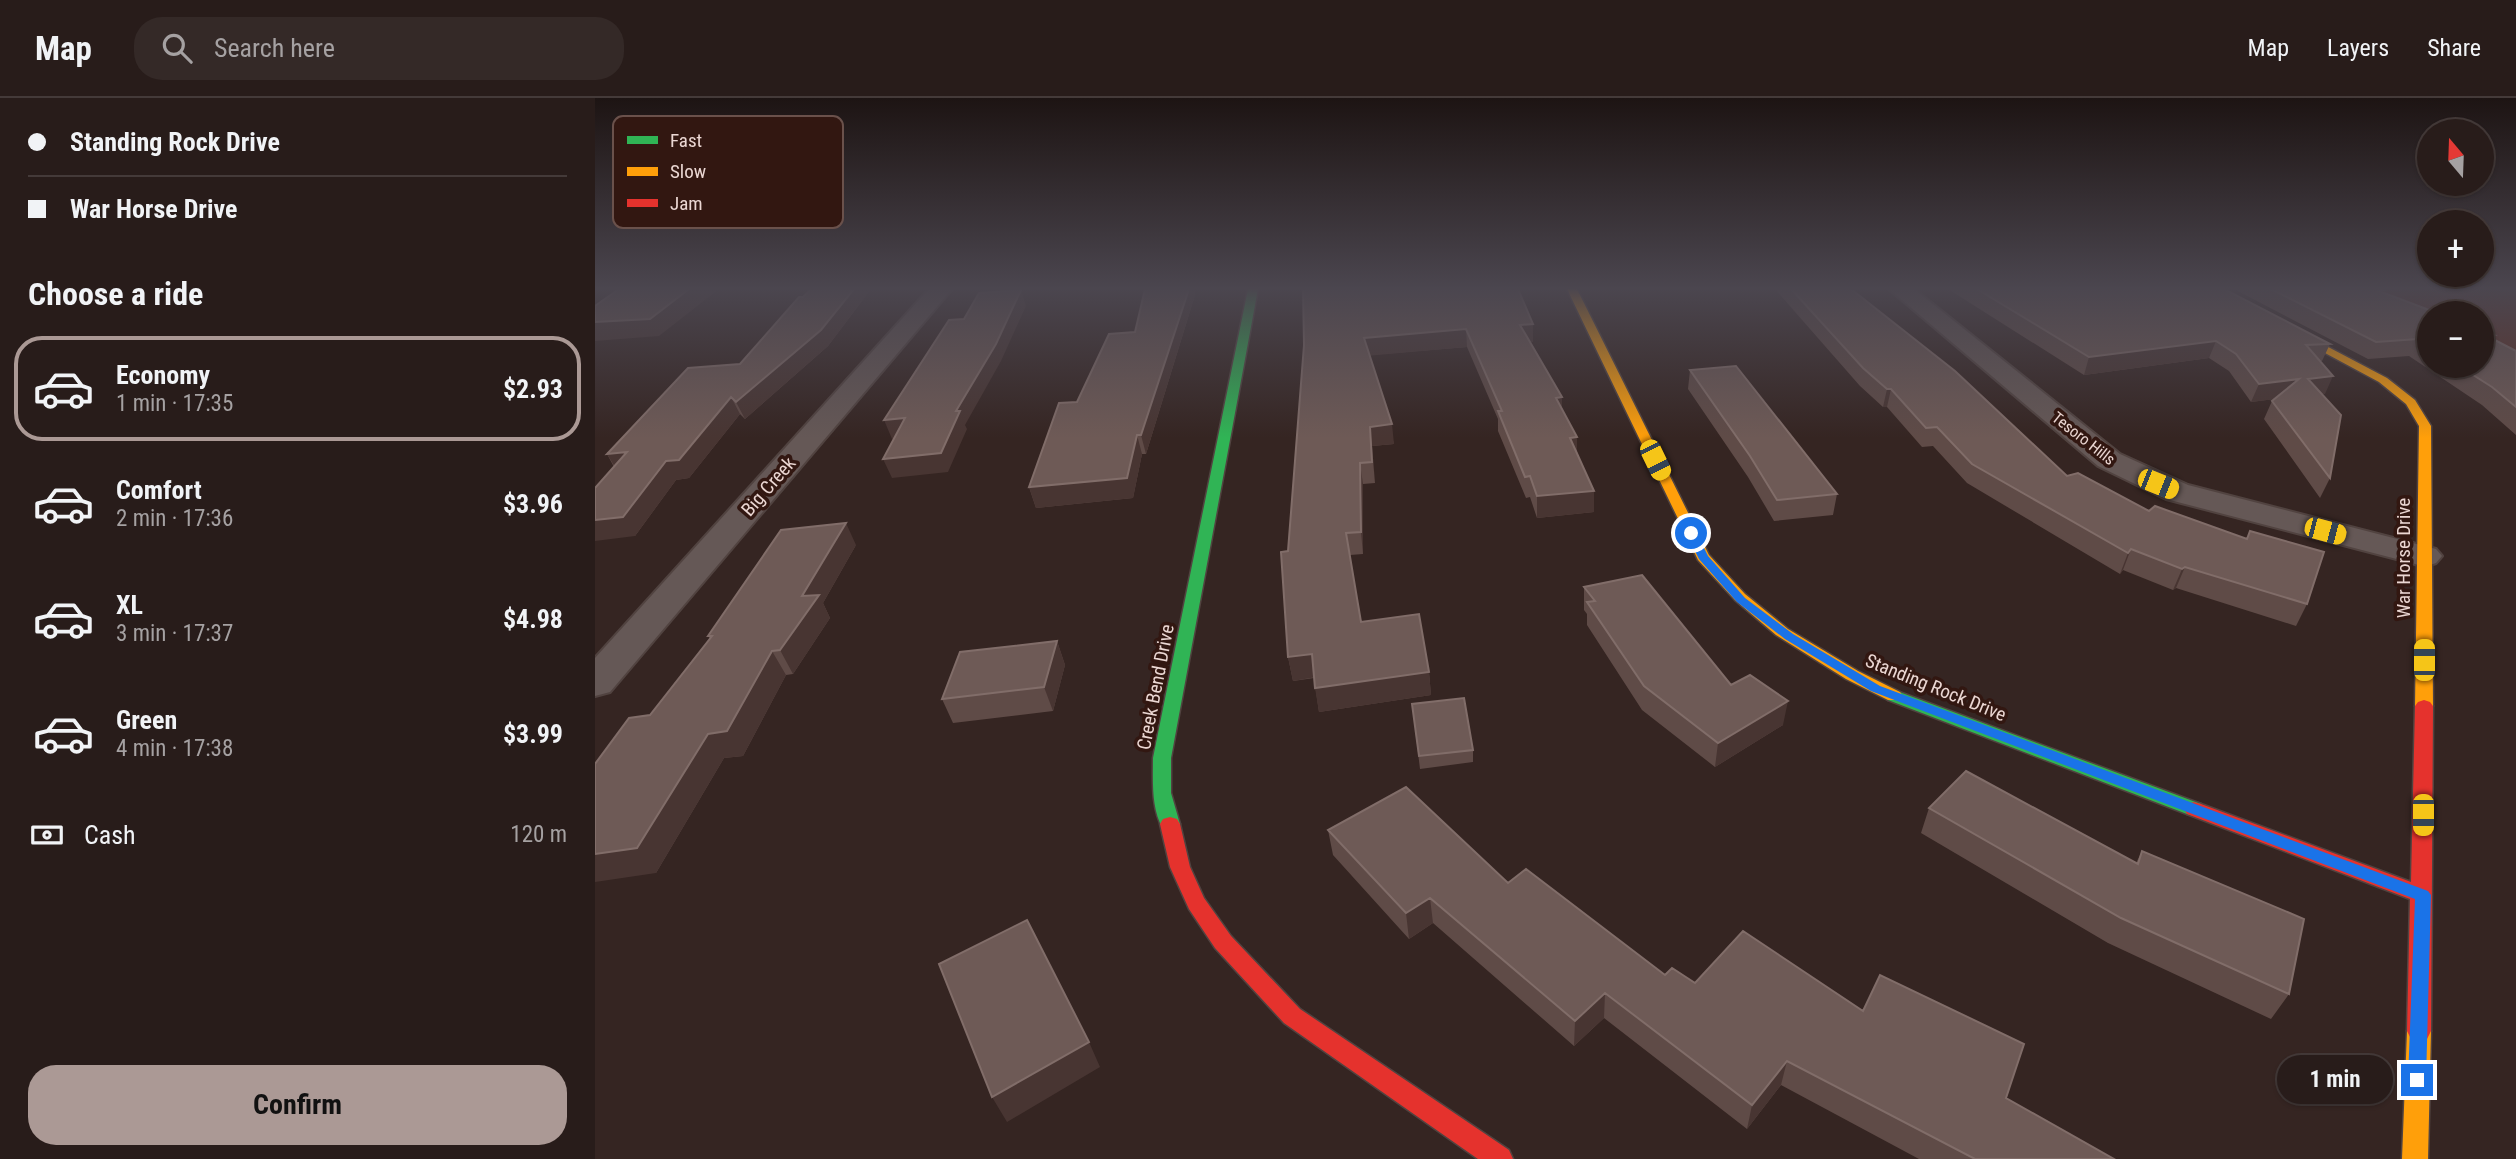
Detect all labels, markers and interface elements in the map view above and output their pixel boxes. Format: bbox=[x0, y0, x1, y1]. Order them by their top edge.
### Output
search box bbox=[134, 17, 624, 80]
text: Map bbox=[35, 29, 92, 68]
icon: search bbox=[158, 29, 196, 67]
text: Search here bbox=[214, 33, 335, 63]
text: Map bbox=[2248, 34, 2289, 62]
text: Layers bbox=[2327, 34, 2389, 62]
text: Share bbox=[2427, 34, 2481, 62]
legend bbox=[613, 116, 843, 228]
north arrow bbox=[2417, 119, 2494, 196]
map controls bbox=[2417, 119, 2494, 378]
text: Standing Rock Drive bbox=[70, 127, 280, 157]
text: Fast bbox=[670, 129, 702, 152]
text: Slow bbox=[670, 160, 706, 183]
text: Jam bbox=[670, 192, 703, 215]
text: War Horse Drive bbox=[70, 194, 237, 224]
button: + bbox=[2417, 210, 2494, 287]
text: Choose a ride bbox=[28, 275, 203, 313]
button: − bbox=[2417, 301, 2494, 378]
icon: car bbox=[32, 357, 95, 420]
text: Economy bbox=[116, 360, 210, 390]
text: $2.93 bbox=[503, 374, 563, 404]
text: 1 min · 17:35 bbox=[116, 390, 233, 417]
street label: Tesoro Hills bbox=[2048, 408, 2119, 469]
car bbox=[1637, 437, 1674, 483]
street label: Big Creek bbox=[736, 452, 801, 521]
car bbox=[2135, 466, 2182, 502]
icon: car bbox=[32, 472, 95, 535]
text: Comfort bbox=[116, 475, 202, 505]
text: $3.96 bbox=[503, 489, 563, 519]
street label: War Horse Drive bbox=[2392, 498, 2415, 618]
text: 2 min · 17:36 bbox=[116, 505, 233, 532]
car bbox=[2302, 515, 2349, 547]
route start bbox=[1675, 517, 1707, 549]
icon: car bbox=[32, 587, 95, 650]
text: XL bbox=[116, 590, 143, 620]
text: $4.98 bbox=[503, 604, 563, 634]
text: 3 min · 17:37 bbox=[116, 620, 233, 647]
street label: Creek Bend Drive bbox=[1132, 622, 1179, 752]
car bbox=[2414, 639, 2435, 681]
street label: Standing Rock Drive bbox=[1862, 649, 2010, 726]
icon: car bbox=[32, 702, 95, 765]
text: Green bbox=[116, 705, 177, 735]
text: $3.99 bbox=[503, 719, 563, 749]
text: 4 min · 17:38 bbox=[116, 735, 233, 762]
car bbox=[2413, 794, 2434, 836]
icon: cash bbox=[28, 816, 66, 854]
text: Cash bbox=[84, 820, 136, 850]
text: 120 m bbox=[510, 821, 567, 848]
callout: 1 min bbox=[2277, 1056, 2393, 1104]
route end bbox=[2401, 1064, 2433, 1096]
button: Confirm bbox=[28, 1065, 567, 1145]
text: 1 min bbox=[2309, 1066, 2361, 1093]

